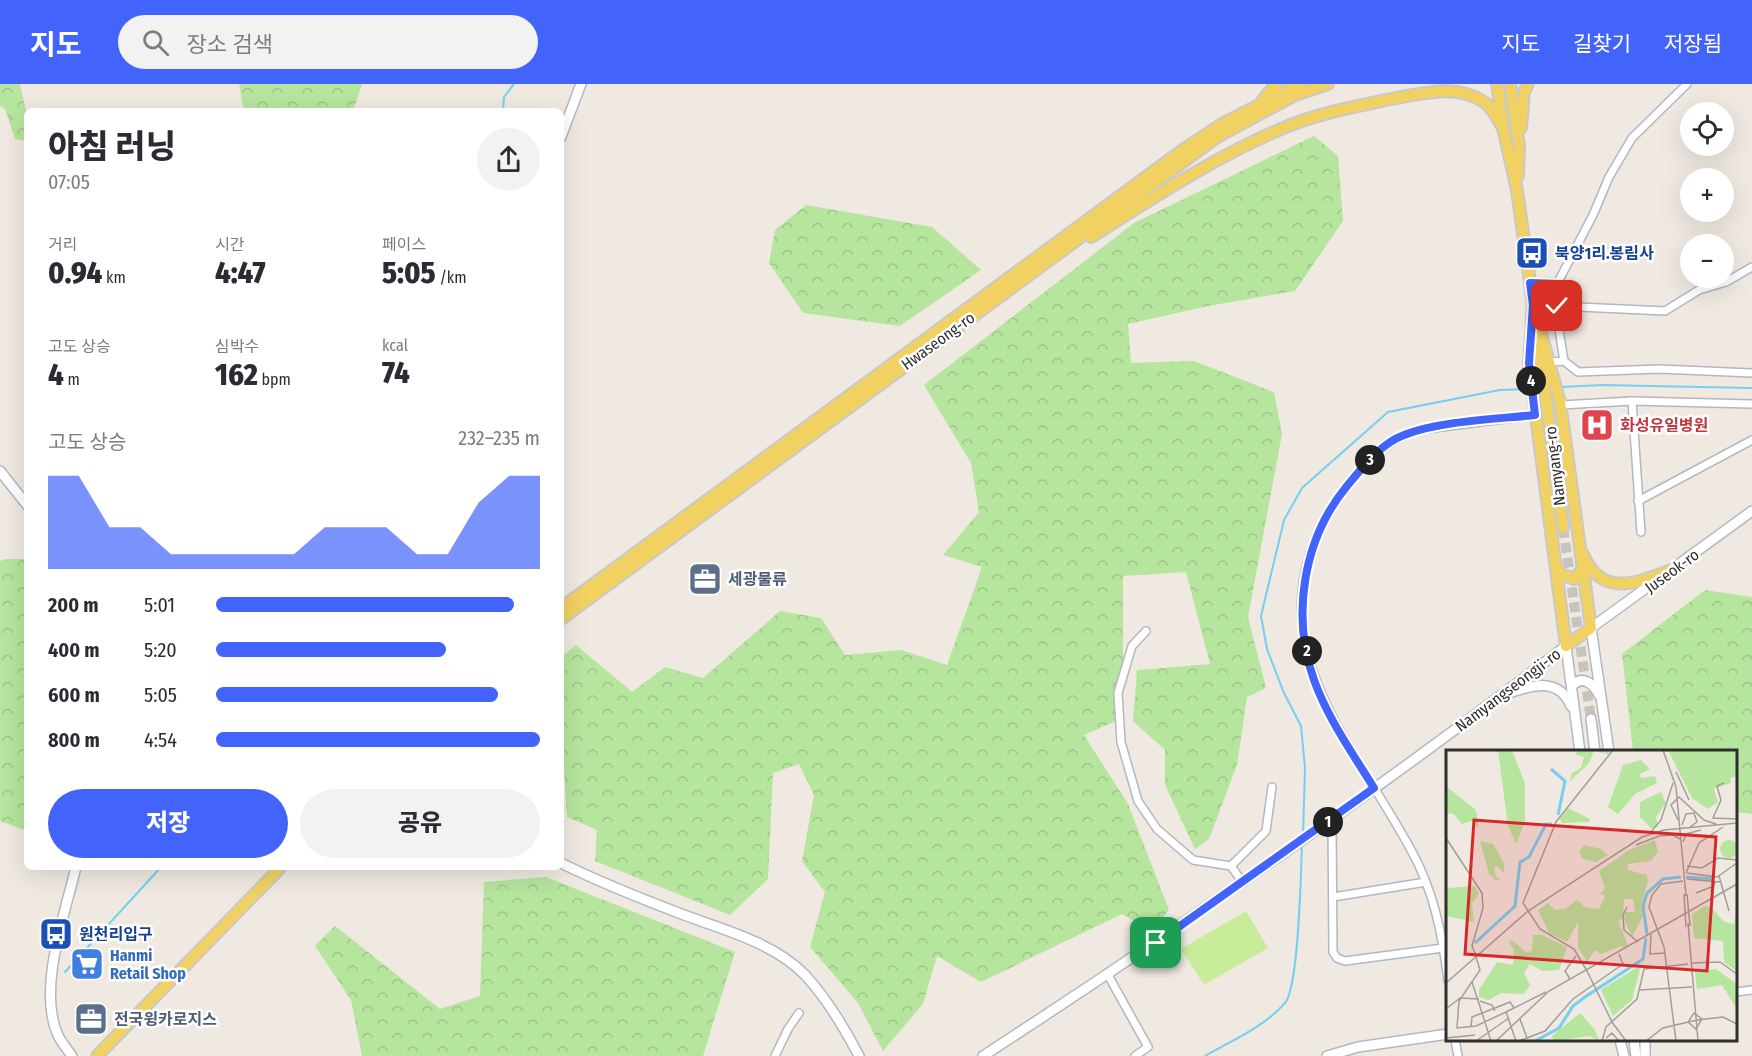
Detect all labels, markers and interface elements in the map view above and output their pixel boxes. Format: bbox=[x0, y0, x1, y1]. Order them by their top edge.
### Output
search box bbox=[118, 15, 538, 69]
icon: search bbox=[139, 26, 172, 59]
text: 지도 bbox=[30, 28, 82, 61]
text: 장소 검색 bbox=[187, 31, 273, 58]
text: 지도 bbox=[1501, 31, 1540, 57]
text: 길찾기 bbox=[1573, 31, 1631, 57]
text: 저장됨 bbox=[1664, 31, 1722, 57]
map controls bbox=[1680, 102, 1734, 288]
button: locate bbox=[1680, 102, 1734, 156]
text: 아침 러닝 bbox=[48, 127, 176, 167]
button: share bbox=[477, 128, 540, 191]
button: + bbox=[1680, 168, 1734, 222]
text: 07:05 bbox=[48, 170, 90, 194]
button: − bbox=[1680, 234, 1734, 288]
text: 거리 bbox=[48, 235, 77, 254]
text: 시간 bbox=[215, 235, 244, 254]
text: 페이스 bbox=[382, 235, 426, 254]
bus stop icon: 북양1리.봉림사 bbox=[1514, 235, 1550, 271]
place label: 북양1리.봉림사 bbox=[1555, 244, 1654, 263]
text: 0.94 bbox=[48, 255, 102, 291]
text: 4:47 bbox=[215, 255, 266, 291]
text: 5:05 bbox=[382, 255, 436, 291]
text: km bbox=[102, 268, 126, 287]
text: /km bbox=[436, 268, 467, 287]
pin bbox=[1531, 280, 1582, 331]
icon: check bbox=[1540, 289, 1573, 322]
street label: Hwaseong-ro bbox=[898, 308, 978, 374]
text: kcal bbox=[382, 336, 408, 355]
text: 고도 상승 bbox=[48, 337, 111, 356]
text: 심박수 bbox=[215, 337, 259, 356]
text: 74 bbox=[382, 355, 410, 391]
text: 4 bbox=[48, 357, 64, 393]
text: 162 bbox=[215, 357, 258, 393]
pin: 4 bbox=[1516, 366, 1546, 396]
text: m bbox=[64, 370, 80, 389]
text: bpm bbox=[258, 370, 291, 389]
text: 4 bbox=[1527, 371, 1535, 390]
hospital icon: 화성유일병원 bbox=[1579, 407, 1615, 443]
place label: 화성유일병원 bbox=[1620, 416, 1708, 435]
street label: Namyang-ro bbox=[1541, 425, 1569, 507]
text: 232–235 m bbox=[458, 426, 540, 450]
text: 고도 상승 bbox=[48, 430, 126, 454]
pin: 3 bbox=[1355, 445, 1385, 475]
text: 3 bbox=[1366, 450, 1374, 469]
street label: Juseok-ro bbox=[1641, 545, 1703, 597]
office icon: 세광물류 bbox=[687, 561, 723, 597]
place label: 세광물류 bbox=[728, 570, 787, 589]
text: 200 m bbox=[48, 593, 99, 617]
text: 5:01 bbox=[144, 593, 175, 617]
pin: 2 bbox=[1292, 636, 1322, 666]
text: 400 m bbox=[48, 638, 100, 662]
text: 5:20 bbox=[144, 638, 177, 662]
text: 2 bbox=[1303, 641, 1311, 660]
street label: Namyangseongji-ro bbox=[1452, 644, 1564, 736]
text: 600 m bbox=[48, 683, 100, 707]
text: 5:05 bbox=[144, 683, 177, 707]
text: 800 m bbox=[48, 728, 100, 752]
text: 4:54 bbox=[144, 728, 177, 752]
inset map bbox=[1446, 750, 1737, 1041]
button: 저장 bbox=[48, 789, 288, 858]
button: 공유 bbox=[300, 789, 540, 858]
pin: 1 bbox=[1313, 807, 1343, 837]
text: 1 bbox=[1325, 812, 1331, 831]
bus stop icon: 원천리입구 bbox=[38, 916, 74, 952]
pin bbox=[1130, 917, 1181, 968]
place label: 원천리입구 bbox=[79, 925, 153, 944]
icon: arrive bbox=[1139, 926, 1172, 959]
supermarket icon: Hanmi Retail Shop bbox=[69, 946, 105, 982]
place label: Hanmi Retail Shop bbox=[110, 946, 186, 983]
office icon: 전국윙카로지스 bbox=[73, 1001, 109, 1037]
place label: 전국윙카로지스 bbox=[114, 1010, 217, 1029]

